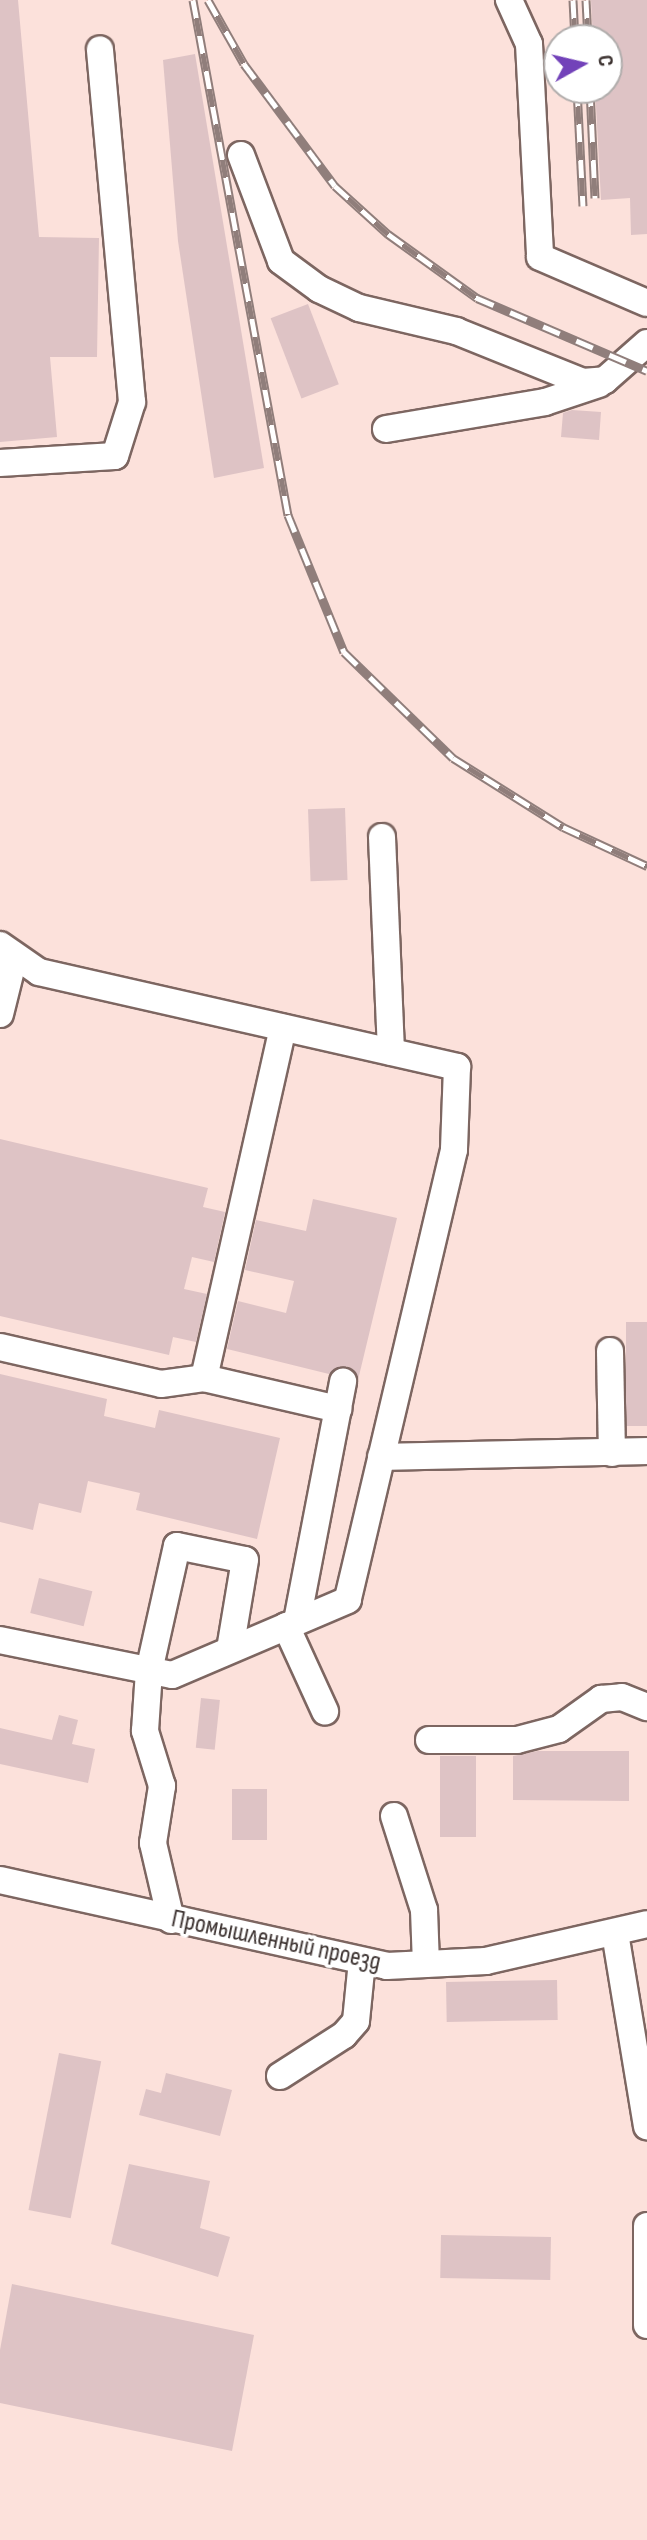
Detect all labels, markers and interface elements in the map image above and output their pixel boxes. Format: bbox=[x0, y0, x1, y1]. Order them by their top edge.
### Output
north arrow bbox=[543, 24, 623, 104]
text: С bbox=[591, 53, 619, 68]
street label: Промышленный проезд bbox=[168, 1904, 384, 1978]

